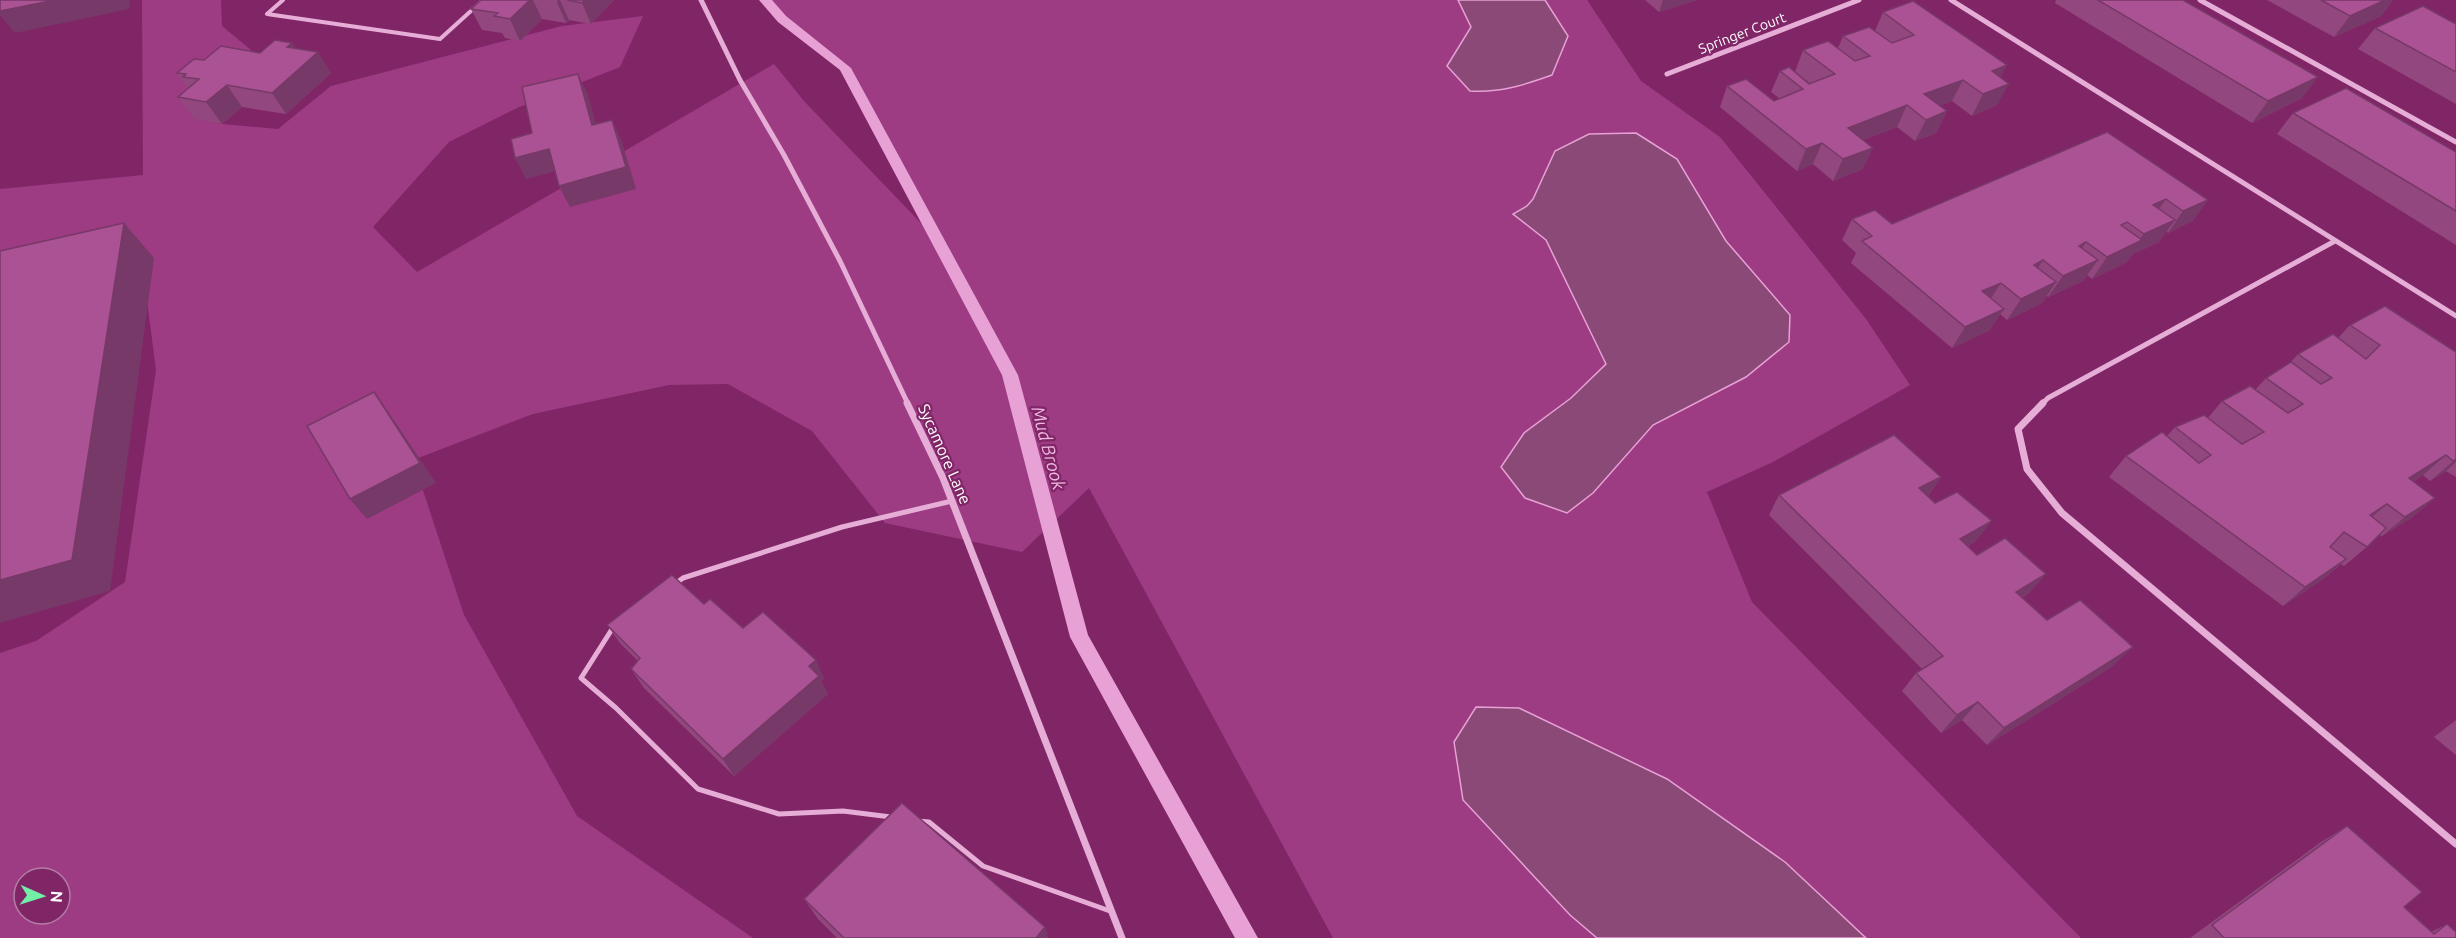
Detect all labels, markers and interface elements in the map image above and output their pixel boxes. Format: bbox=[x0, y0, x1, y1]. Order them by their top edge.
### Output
street label: Springer Court bbox=[1696, 9, 1788, 57]
street label: Sycamore Lane bbox=[915, 401, 975, 507]
water label: Mud Brook bbox=[1028, 404, 1070, 493]
north arrow bbox=[12, 866, 72, 926]
text: N bbox=[48, 890, 66, 903]

